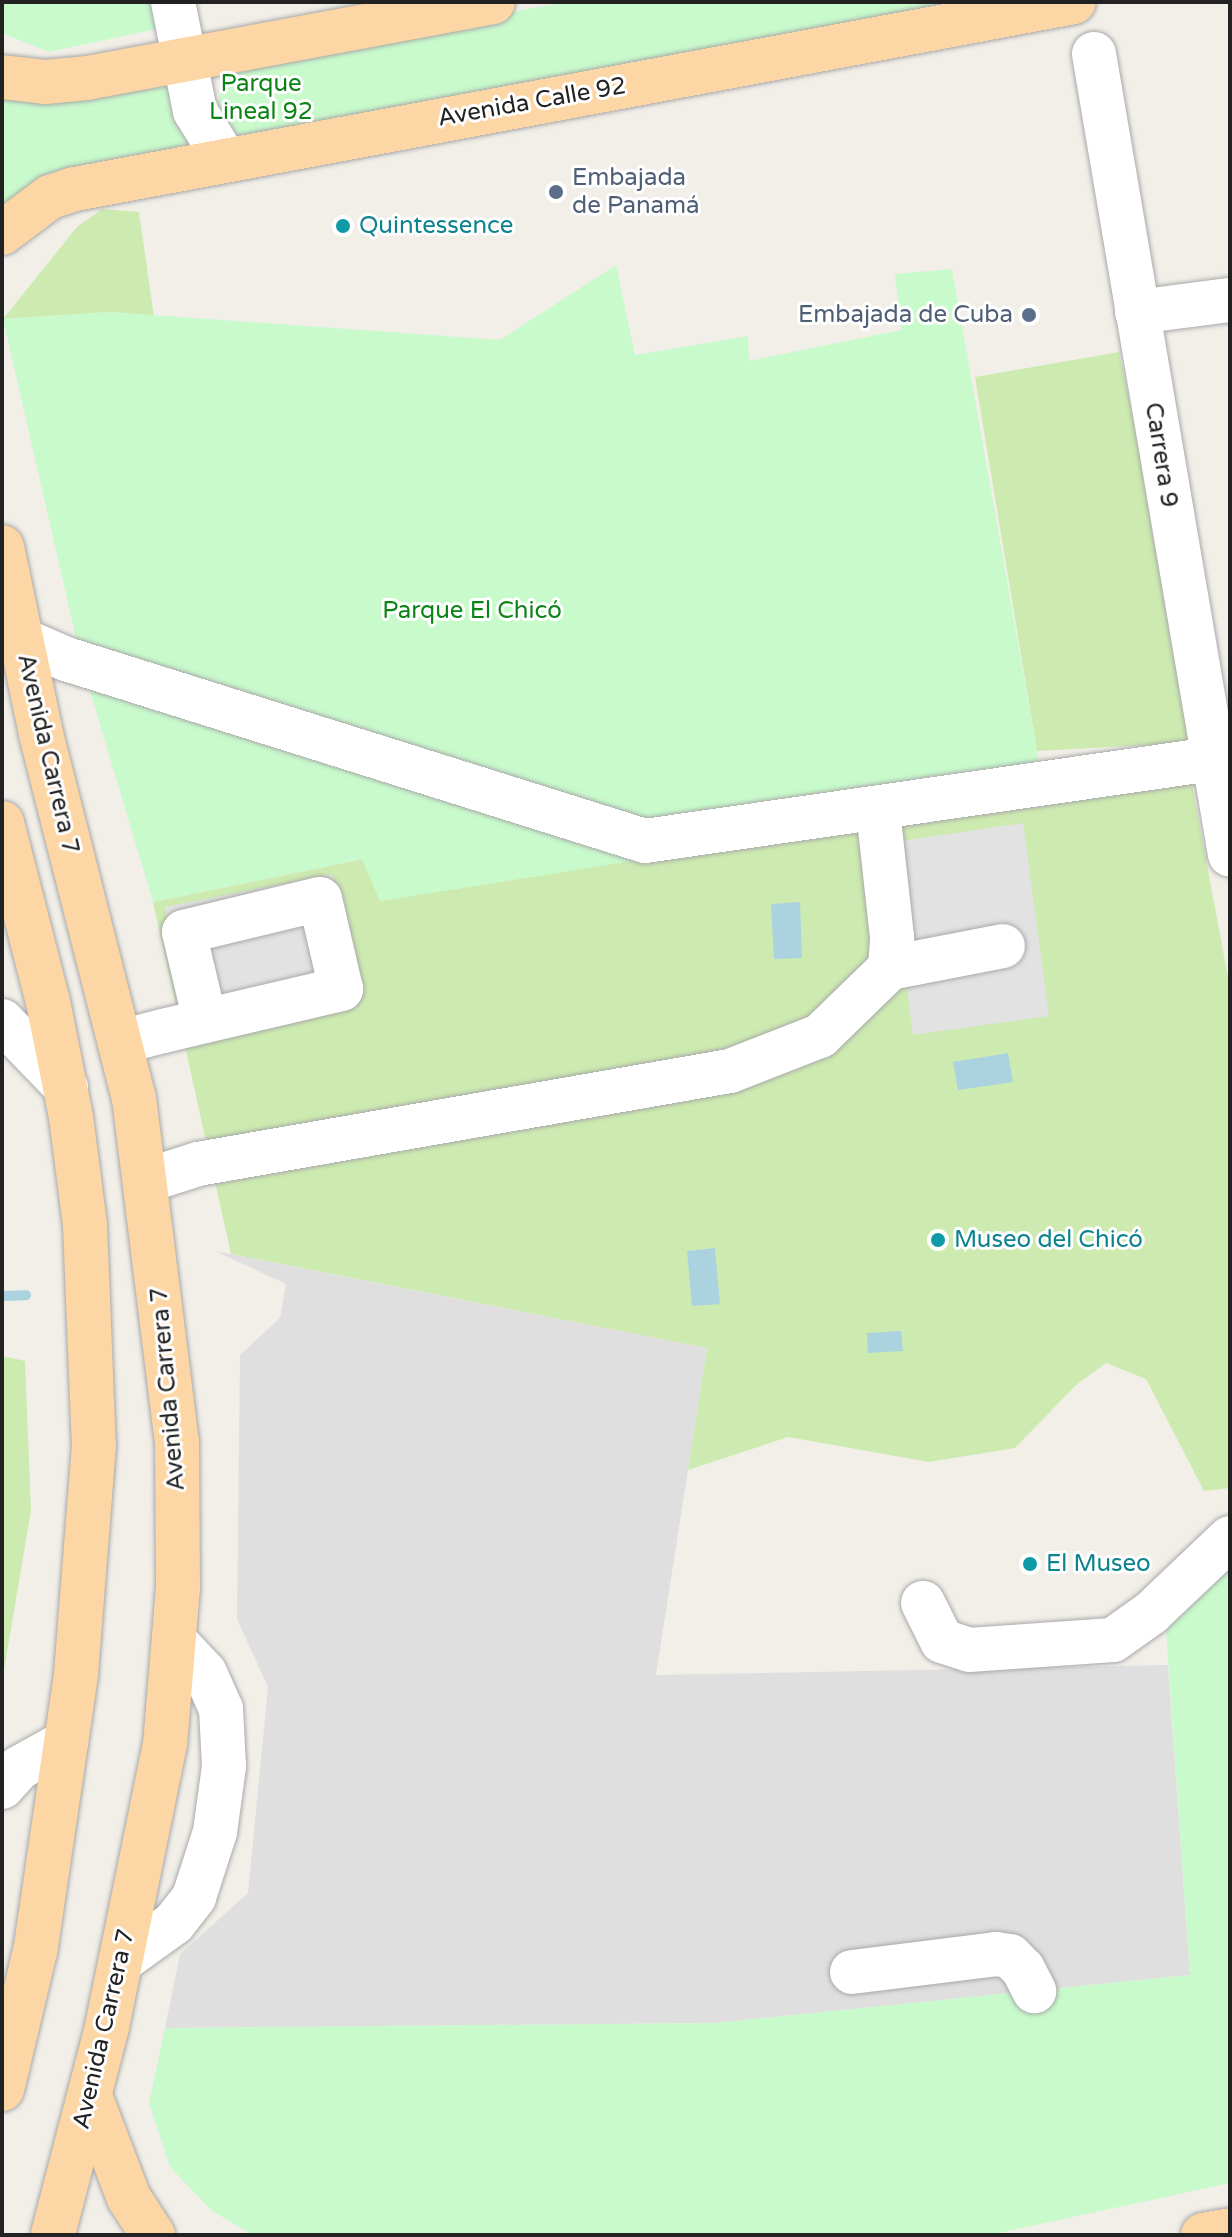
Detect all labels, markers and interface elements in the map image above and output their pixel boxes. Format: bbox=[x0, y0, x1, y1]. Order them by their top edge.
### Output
park label: Parque Lineal 92 bbox=[209, 70, 313, 126]
street label: Avenida Calle 92 bbox=[436, 71, 628, 133]
place label: Embajada de Panamá bbox=[572, 164, 700, 220]
marker: Embajada de Panamá bbox=[547, 183, 565, 201]
place label: Quintessence bbox=[359, 212, 513, 240]
marker: Quintessence bbox=[334, 217, 352, 235]
place label: Embajada de Cuba bbox=[798, 301, 1013, 329]
marker: Embajada de Cuba bbox=[1020, 306, 1038, 324]
street label: Carrera 9 bbox=[1139, 401, 1183, 509]
park label: Parque El Chicó bbox=[382, 597, 562, 625]
street label: Avenida Carrera 7 bbox=[11, 651, 85, 857]
place label: Museo del Chicó bbox=[954, 1226, 1143, 1254]
marker: Museo del Chicó bbox=[929, 1231, 947, 1249]
street label: Avenida Carrera 7 bbox=[145, 1286, 191, 1492]
place label: El Museo bbox=[1046, 1550, 1151, 1578]
marker: El Museo bbox=[1021, 1555, 1039, 1573]
street label: Avenida Carrera 7 bbox=[67, 1926, 141, 2132]

